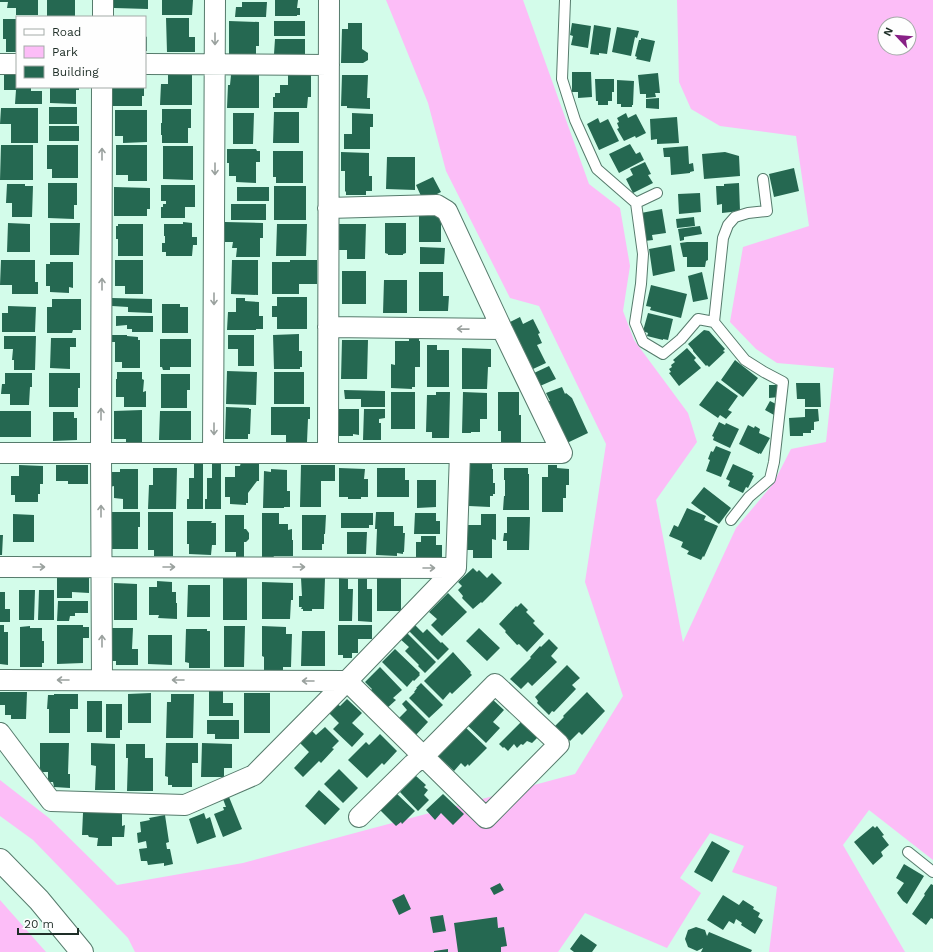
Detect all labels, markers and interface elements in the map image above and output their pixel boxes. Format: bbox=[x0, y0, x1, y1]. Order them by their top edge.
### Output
legend bbox=[16, 16, 146, 88]
north arrow bbox=[877, 16, 917, 56]
text: Road bbox=[52, 25, 81, 39]
text: N bbox=[881, 25, 896, 38]
one-way arrow bbox=[211, 32, 219, 45]
text: Park bbox=[52, 45, 78, 59]
text: Building bbox=[52, 65, 99, 79]
one-way arrow bbox=[98, 148, 106, 161]
one-way arrow bbox=[211, 162, 219, 175]
one-way arrow bbox=[98, 278, 106, 291]
one-way arrow bbox=[210, 292, 218, 305]
one-way arrow bbox=[457, 325, 470, 333]
one-way arrow bbox=[97, 408, 105, 421]
one-way arrow bbox=[210, 422, 218, 435]
one-way arrow bbox=[97, 505, 105, 518]
one-way arrow bbox=[32, 563, 45, 571]
one-way arrow bbox=[162, 563, 175, 571]
one-way arrow bbox=[292, 563, 305, 571]
one-way arrow bbox=[422, 564, 435, 572]
one-way arrow bbox=[98, 635, 106, 648]
one-way arrow bbox=[57, 676, 70, 684]
one-way arrow bbox=[172, 676, 185, 684]
one-way arrow bbox=[302, 677, 315, 685]
scale bar bbox=[18, 910, 78, 936]
text: 20 m bbox=[24, 917, 54, 931]

